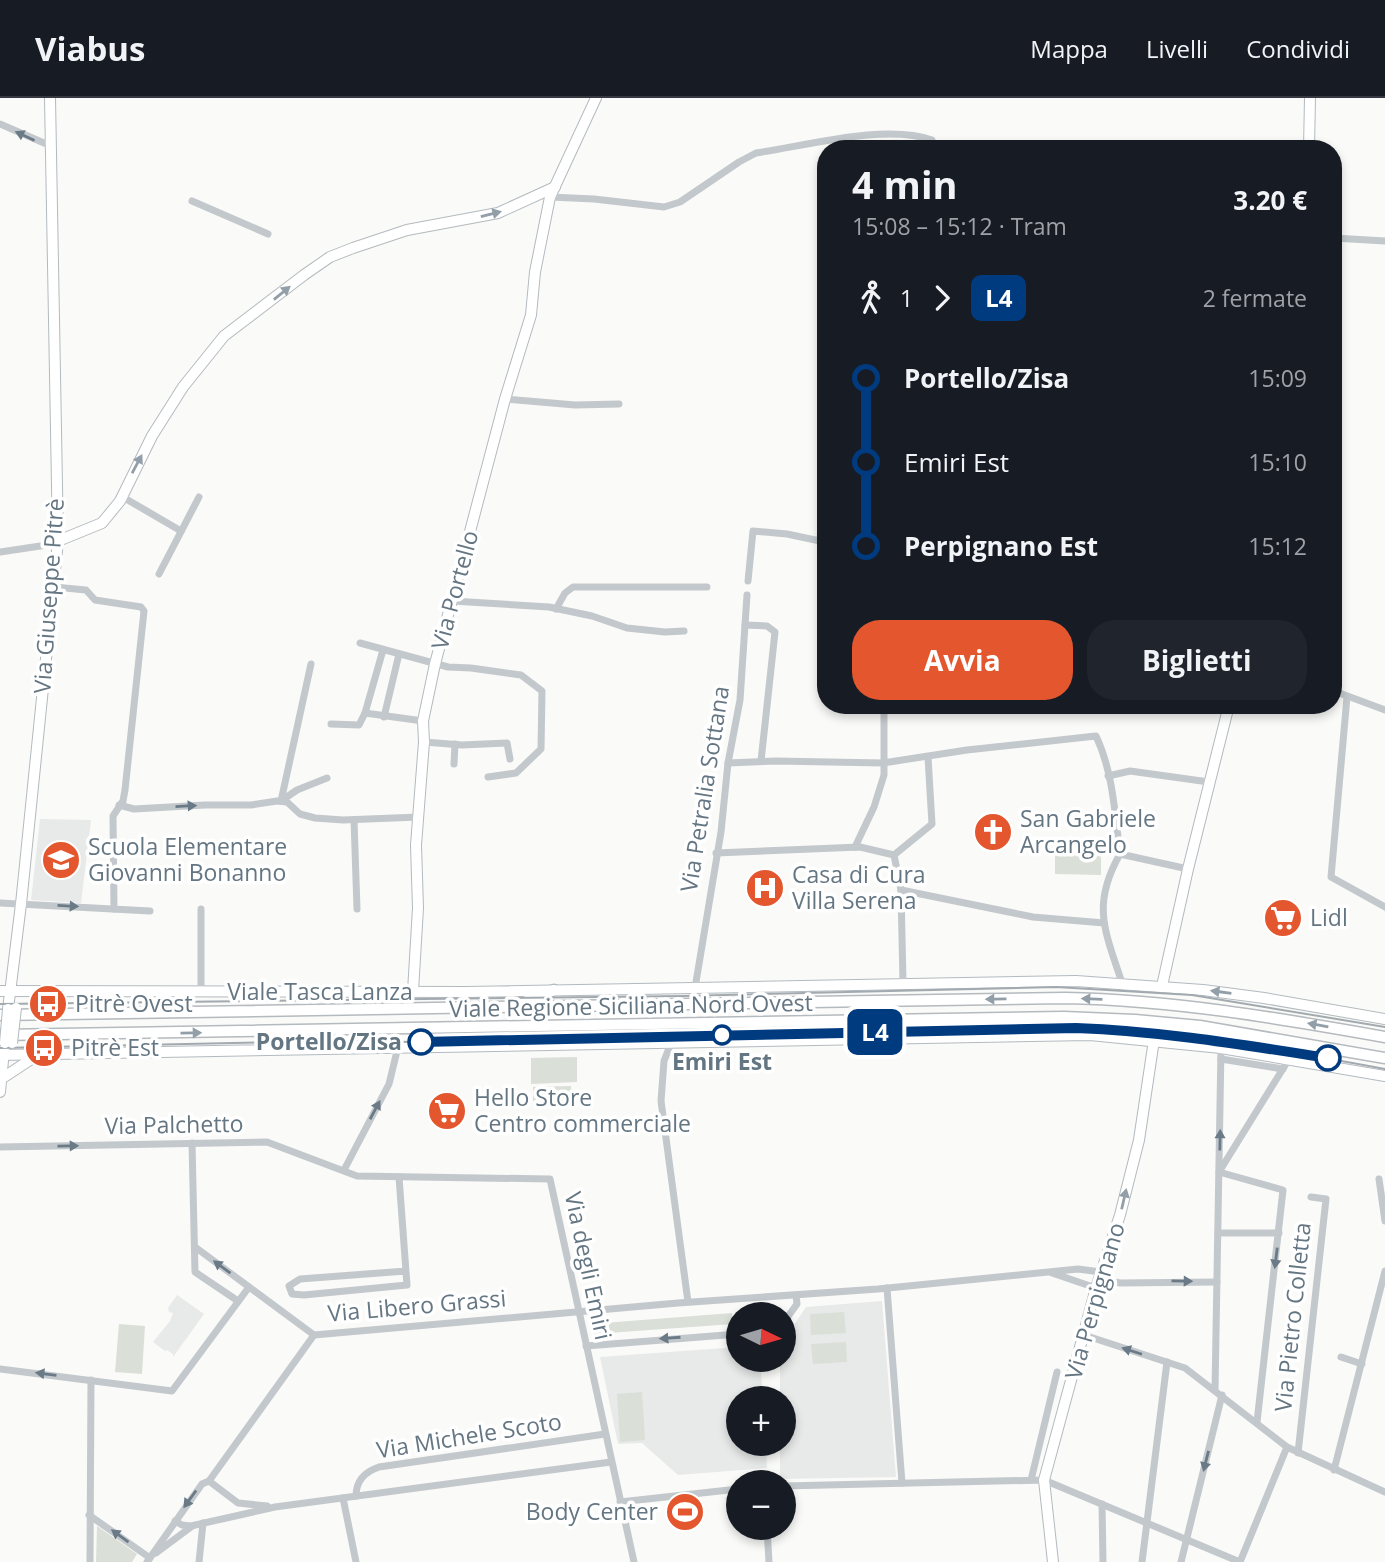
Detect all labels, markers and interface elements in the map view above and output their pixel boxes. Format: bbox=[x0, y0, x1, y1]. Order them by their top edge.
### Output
text: Viabus bbox=[35, 26, 145, 71]
text: Mappa bbox=[1030, 32, 1108, 65]
text: Livelli bbox=[1146, 32, 1208, 65]
text: Condividi bbox=[1246, 32, 1350, 65]
one-way arrow bbox=[15, 130, 35, 142]
text: 4 min bbox=[852, 158, 957, 210]
text: 3.20 € bbox=[1233, 182, 1307, 218]
one-way arrow bbox=[481, 208, 503, 219]
text: 15:08 – 15:12 · Tram bbox=[852, 210, 1067, 242]
icon: walk bbox=[852, 279, 890, 317]
icon: forward bbox=[923, 279, 961, 317]
text: L4 bbox=[985, 281, 1012, 314]
text: 1 bbox=[900, 282, 913, 314]
text: 2 fermate bbox=[1203, 282, 1307, 314]
one-way arrow bbox=[272, 285, 290, 300]
text: Portello/Zisa bbox=[904, 360, 1069, 396]
text: 15:09 bbox=[1248, 362, 1307, 394]
text: Emiri Est bbox=[904, 444, 1009, 480]
text: 15:10 bbox=[1248, 446, 1307, 478]
one-way arrow bbox=[131, 454, 143, 474]
street label: Via Giuseppe Pitrè bbox=[25, 497, 71, 695]
street label: Via Portello bbox=[423, 527, 485, 653]
text: Perpignano Est bbox=[904, 528, 1098, 564]
text: 15:12 bbox=[1248, 530, 1307, 562]
button: Avvia bbox=[852, 620, 1073, 700]
button: Biglietti bbox=[1087, 620, 1307, 700]
street label: Via Petralia Sottana bbox=[672, 683, 736, 894]
one-way arrow bbox=[176, 800, 198, 811]
place label: San Gabriele Arcangelo bbox=[1020, 802, 1156, 860]
church icon: San Gabriele Arcangelo bbox=[972, 811, 1014, 853]
place label: Scuola Elementare Giovanni Bonanno bbox=[88, 830, 287, 888]
school or university icon: Scuola Elementare Giovanni Bonanno bbox=[40, 839, 82, 881]
place label: Casa di Cura Villa Serena bbox=[792, 858, 926, 916]
hospital icon: Casa di Cura Villa Serena bbox=[744, 867, 786, 909]
supermarket icon: Lidl bbox=[1262, 897, 1304, 939]
one-way arrow bbox=[57, 901, 79, 912]
place label: Lidl bbox=[1310, 901, 1348, 933]
street label: Viale Tasca Lanza bbox=[227, 975, 413, 1007]
bus stop icon: Pitrè Ovest bbox=[27, 983, 69, 1025]
street label: Viale Regione Siciliana Nord Ovest bbox=[449, 986, 813, 1024]
place label: Pitrè Ovest bbox=[75, 987, 193, 1019]
one-way arrow bbox=[1210, 987, 1232, 998]
one-way arrow bbox=[985, 993, 1007, 1005]
one-way arrow bbox=[1081, 993, 1103, 1005]
line badge: L4 bbox=[844, 1009, 906, 1055]
text: L4 bbox=[861, 1015, 889, 1048]
one-way arrow bbox=[1307, 1019, 1329, 1030]
place label: Portello/Zisa bbox=[256, 1025, 402, 1057]
marker: Emiri Est bbox=[712, 1025, 732, 1045]
bus stop icon: Pitrè Est bbox=[23, 1027, 65, 1069]
one-way arrow bbox=[180, 1027, 202, 1039]
marker: Portello/Zisa bbox=[408, 1029, 434, 1055]
place label: Pitrè Est bbox=[71, 1031, 159, 1063]
place label: Emiri Est bbox=[672, 1045, 772, 1077]
unlabelled marker bbox=[1315, 1045, 1341, 1071]
place label: Hello Store Centro commerciale bbox=[474, 1081, 691, 1139]
supermarket icon: Hello Store Centro commerciale bbox=[426, 1090, 468, 1132]
one-way arrow bbox=[370, 1100, 381, 1120]
street label: Via Palchetto bbox=[104, 1107, 244, 1141]
one-way arrow bbox=[1214, 1129, 1225, 1151]
one-way arrow bbox=[57, 1140, 79, 1152]
one-way arrow bbox=[1119, 1188, 1130, 1210]
street label: Via degli Emiri bbox=[558, 1189, 620, 1343]
street label: Via Perpignano bbox=[1056, 1219, 1132, 1383]
street label: Via Pietro Colletta bbox=[1266, 1221, 1318, 1413]
one-way arrow bbox=[1270, 1247, 1281, 1269]
one-way arrow bbox=[213, 1260, 231, 1274]
one-way arrow bbox=[1172, 1275, 1194, 1287]
street label: Via Libero Grassi bbox=[326, 1281, 507, 1329]
north arrow bbox=[726, 1302, 796, 1372]
map controls bbox=[726, 1302, 796, 1540]
one-way arrow bbox=[659, 1333, 681, 1344]
one-way arrow bbox=[1121, 1345, 1142, 1355]
one-way arrow bbox=[35, 1369, 57, 1380]
button: + bbox=[726, 1386, 796, 1456]
street label: Via Michele Scoto bbox=[374, 1405, 564, 1465]
one-way arrow bbox=[1200, 1450, 1211, 1472]
button: − bbox=[726, 1470, 796, 1540]
one-way arrow bbox=[184, 1490, 198, 1508]
sports icon: Body Center bbox=[664, 1491, 706, 1533]
place label: Body Center bbox=[526, 1495, 659, 1527]
one-way arrow bbox=[111, 1530, 129, 1544]

